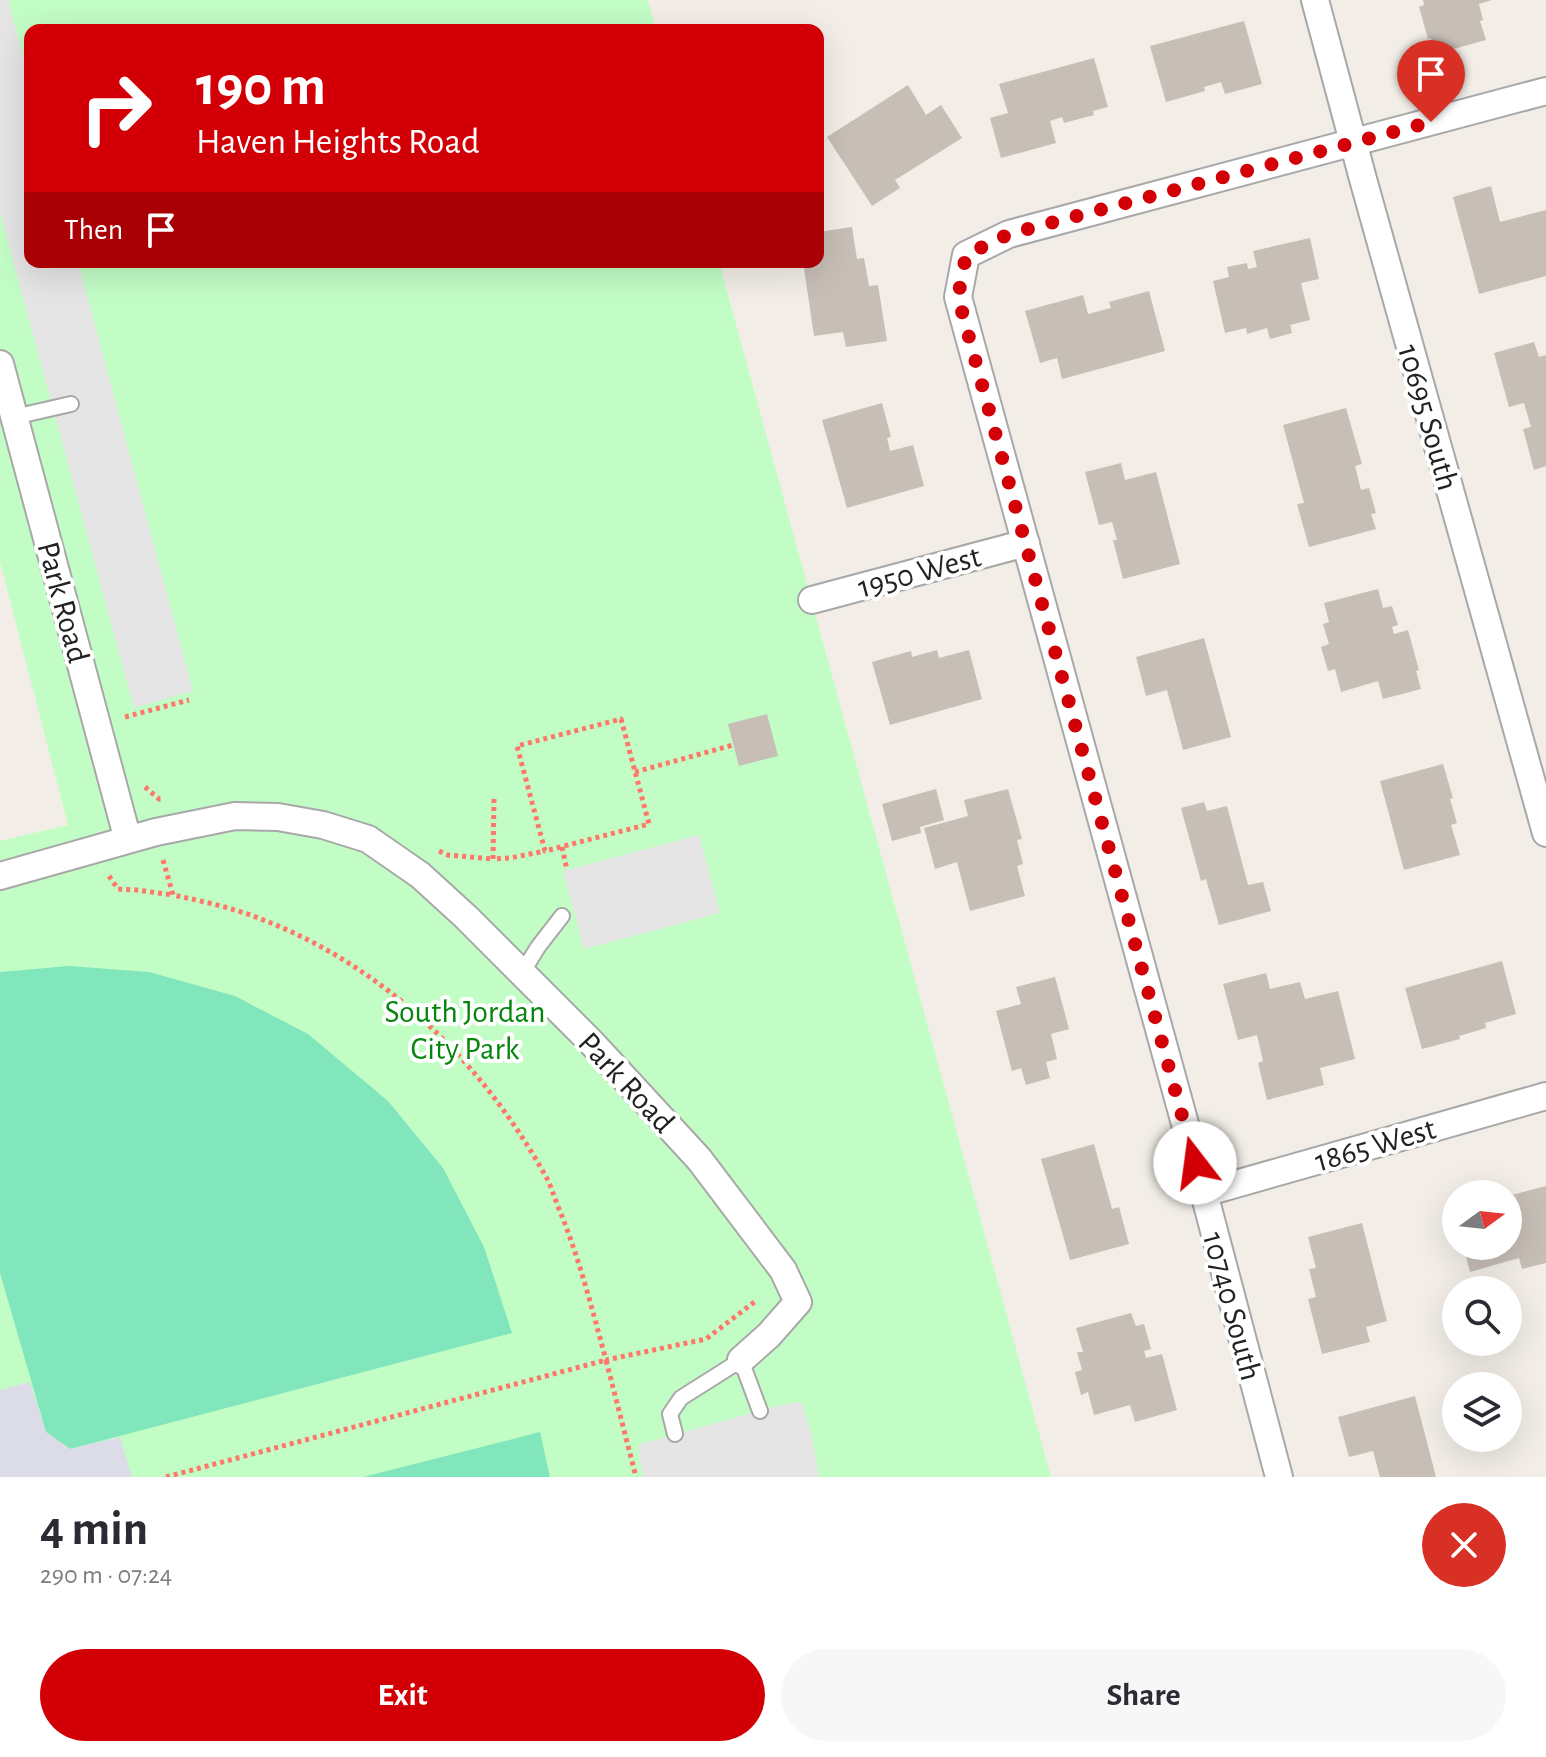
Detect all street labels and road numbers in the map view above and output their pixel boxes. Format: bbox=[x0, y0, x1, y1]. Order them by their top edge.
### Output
street label: 10695 South bbox=[1392, 341, 1464, 494]
street label: Park Road bbox=[32, 538, 95, 666]
street label: 1950 West bbox=[854, 540, 984, 604]
street label: Park Road bbox=[572, 1026, 680, 1139]
street label: 1865 West bbox=[1311, 1113, 1439, 1177]
street label: 10740 South bbox=[1197, 1229, 1267, 1384]

